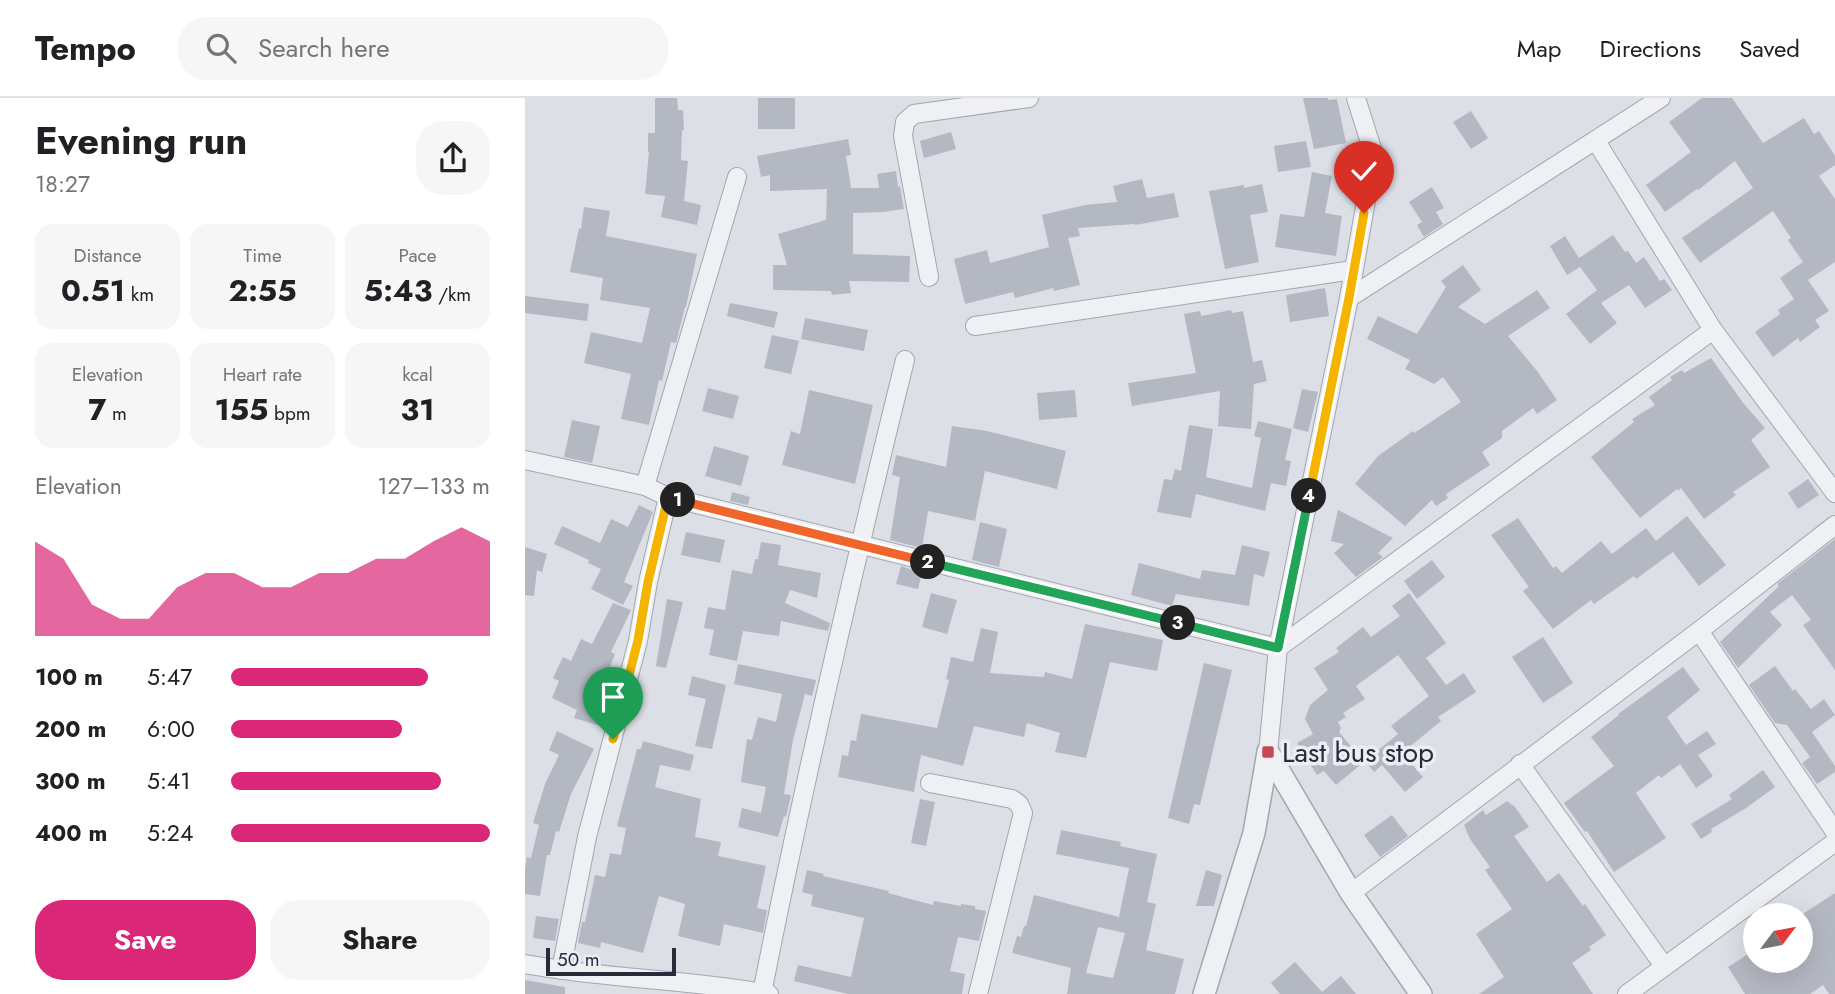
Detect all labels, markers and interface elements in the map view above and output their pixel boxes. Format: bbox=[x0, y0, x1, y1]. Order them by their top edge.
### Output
search box bbox=[178, 17, 668, 80]
text: Tempo bbox=[35, 25, 136, 72]
icon: search bbox=[202, 29, 240, 67]
text: Search here bbox=[258, 29, 390, 67]
text: Map bbox=[1517, 31, 1562, 66]
text: Directions bbox=[1600, 31, 1701, 66]
text: Saved bbox=[1739, 31, 1800, 66]
text: Evening run bbox=[35, 113, 247, 168]
button: share bbox=[416, 121, 490, 195]
pin bbox=[1334, 141, 1394, 213]
icon: check bbox=[1345, 152, 1383, 190]
text: 18:27 bbox=[35, 167, 90, 201]
text: Distance bbox=[73, 242, 142, 269]
text: Time bbox=[243, 242, 282, 269]
text: Pace bbox=[399, 242, 436, 269]
text: 0.51 bbox=[61, 269, 125, 312]
text: 2:55 bbox=[228, 269, 297, 312]
text: 5:43 bbox=[364, 269, 432, 312]
text: km bbox=[125, 281, 154, 308]
text: /km bbox=[432, 281, 471, 308]
text: Elevation bbox=[72, 361, 143, 388]
text: Heart rate bbox=[223, 361, 302, 388]
text: kcal bbox=[402, 361, 433, 388]
text: 7 bbox=[88, 388, 106, 431]
text: 155 bbox=[214, 388, 268, 431]
text: 31 bbox=[401, 388, 434, 431]
text: m bbox=[106, 400, 127, 427]
text: bpm bbox=[268, 400, 311, 427]
text: Elevation bbox=[35, 469, 122, 503]
text: 127–133 m bbox=[377, 469, 490, 503]
pin: 4 bbox=[1291, 478, 1327, 514]
pin: 1 bbox=[661, 482, 695, 518]
text: 4 bbox=[1302, 482, 1315, 509]
text: 1 bbox=[673, 486, 682, 513]
pin: 2 bbox=[911, 545, 945, 580]
text: 2 bbox=[921, 548, 934, 575]
pin: 3 bbox=[1161, 606, 1195, 640]
text: 3 bbox=[1172, 609, 1183, 636]
text: 100 m bbox=[35, 660, 103, 694]
text: 5:47 bbox=[147, 660, 192, 694]
pin bbox=[583, 667, 643, 739]
icon: arrive bbox=[594, 678, 632, 716]
text: 200 m bbox=[35, 712, 106, 746]
text: 6:00 bbox=[147, 712, 195, 746]
place label: Last bus stop bbox=[1282, 732, 1434, 773]
marker: Last bus stop bbox=[1260, 744, 1276, 760]
text: 300 m bbox=[35, 764, 106, 798]
text: 5:41 bbox=[147, 764, 191, 798]
text: 400 m bbox=[35, 816, 107, 850]
text: 5:24 bbox=[147, 816, 193, 850]
button: Save bbox=[35, 900, 256, 980]
button: Share bbox=[270, 900, 490, 980]
north arrow bbox=[1743, 903, 1813, 973]
map controls bbox=[1743, 903, 1813, 973]
scale bar bbox=[546, 945, 675, 977]
text: 50 m bbox=[557, 946, 600, 973]

